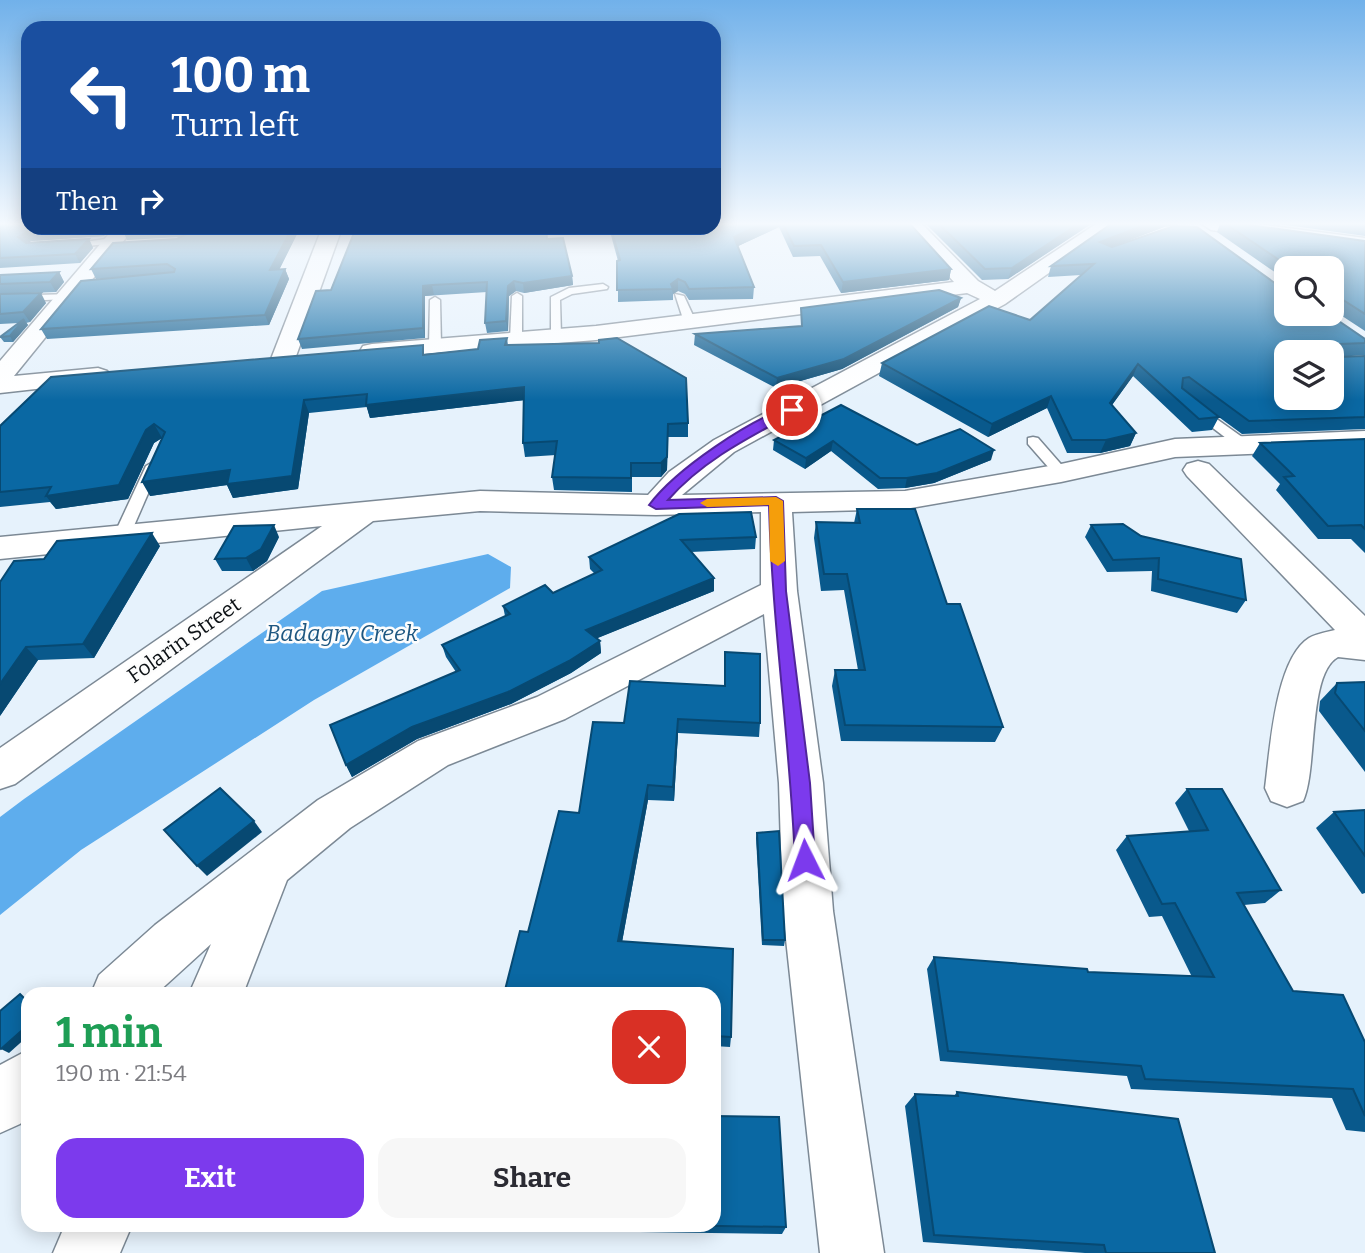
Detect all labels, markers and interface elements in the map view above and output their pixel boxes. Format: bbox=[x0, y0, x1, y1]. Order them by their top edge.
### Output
text: 100 m bbox=[171, 46, 310, 105]
icon: left bbox=[56, 49, 147, 140]
text: Turn left bbox=[171, 106, 299, 144]
icon: right bbox=[132, 182, 170, 220]
text: Then bbox=[56, 186, 118, 217]
map controls bbox=[1274, 256, 1344, 410]
button: search bbox=[1274, 256, 1344, 326]
button: layers bbox=[1274, 340, 1344, 410]
pin bbox=[762, 380, 822, 440]
icon: arrive bbox=[773, 391, 811, 429]
street label: Folarin Street bbox=[122, 591, 246, 689]
water label: Badagry Creek bbox=[266, 619, 418, 647]
position arrow bbox=[768, 823, 842, 897]
text: 1 min bbox=[56, 1008, 162, 1058]
button: close bbox=[612, 1010, 686, 1084]
text: 190 m · 21:54 bbox=[56, 1059, 187, 1087]
button: Exit bbox=[56, 1138, 364, 1218]
button: Share bbox=[378, 1138, 686, 1218]

